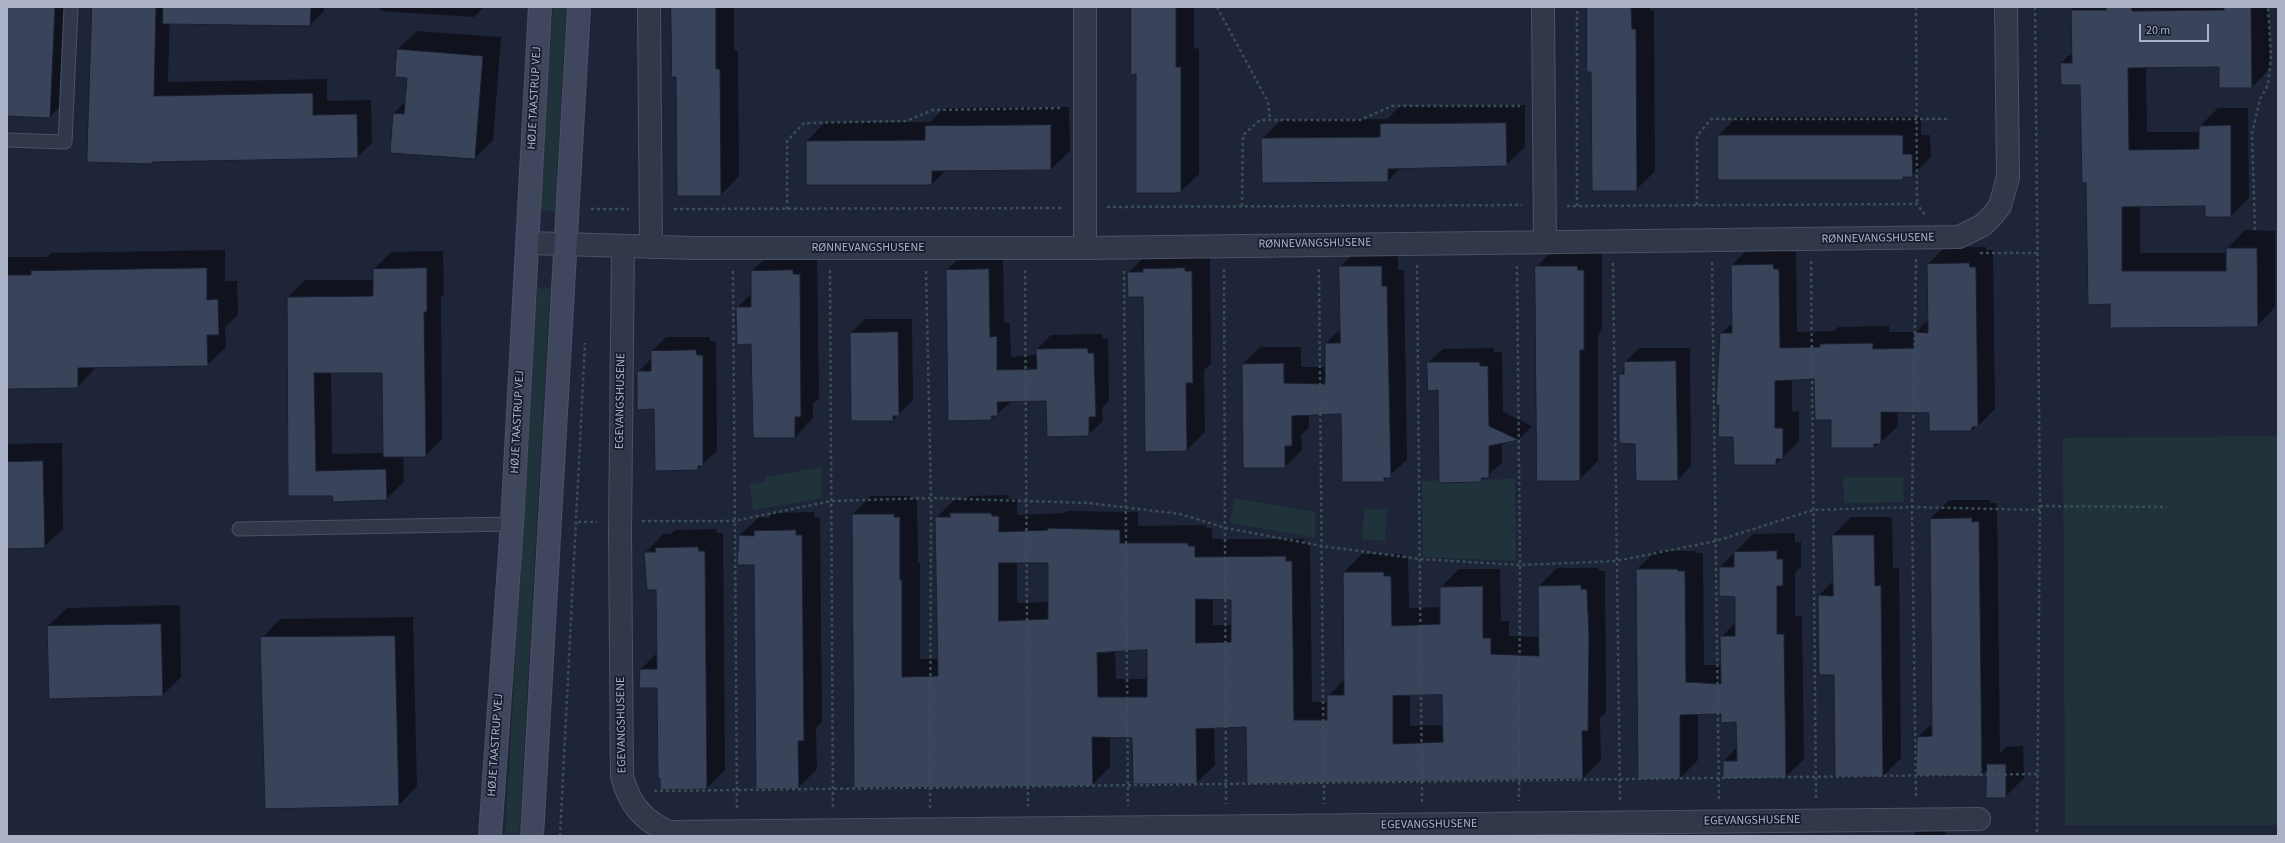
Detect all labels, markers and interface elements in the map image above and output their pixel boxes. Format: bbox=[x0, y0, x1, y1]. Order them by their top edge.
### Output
scale bar bbox=[2141, 16, 2211, 42]
text: 20 m bbox=[2146, 22, 2170, 39]
street label: HØJE TAASTRUP VEJ bbox=[525, 46, 545, 150]
street label: RØNNEVANGSHUSENE bbox=[1821, 231, 1935, 247]
street label: RØNNEVANGSHUSENE bbox=[1258, 236, 1372, 252]
street label: RØNNEVANGSHUSENE bbox=[811, 241, 925, 255]
street label: EGEVANGSHUSENE bbox=[613, 353, 629, 449]
street label: HØJE TAASTRUP VEJ bbox=[508, 370, 528, 474]
street label: EGEVANGSHUSENE bbox=[614, 677, 630, 773]
street label: HØJE TAASTRUP VEJ bbox=[485, 693, 507, 797]
street label: EGEVANGSHUSENE bbox=[1704, 813, 1800, 829]
street label: EGEVANGSHUSENE bbox=[1381, 817, 1477, 833]

